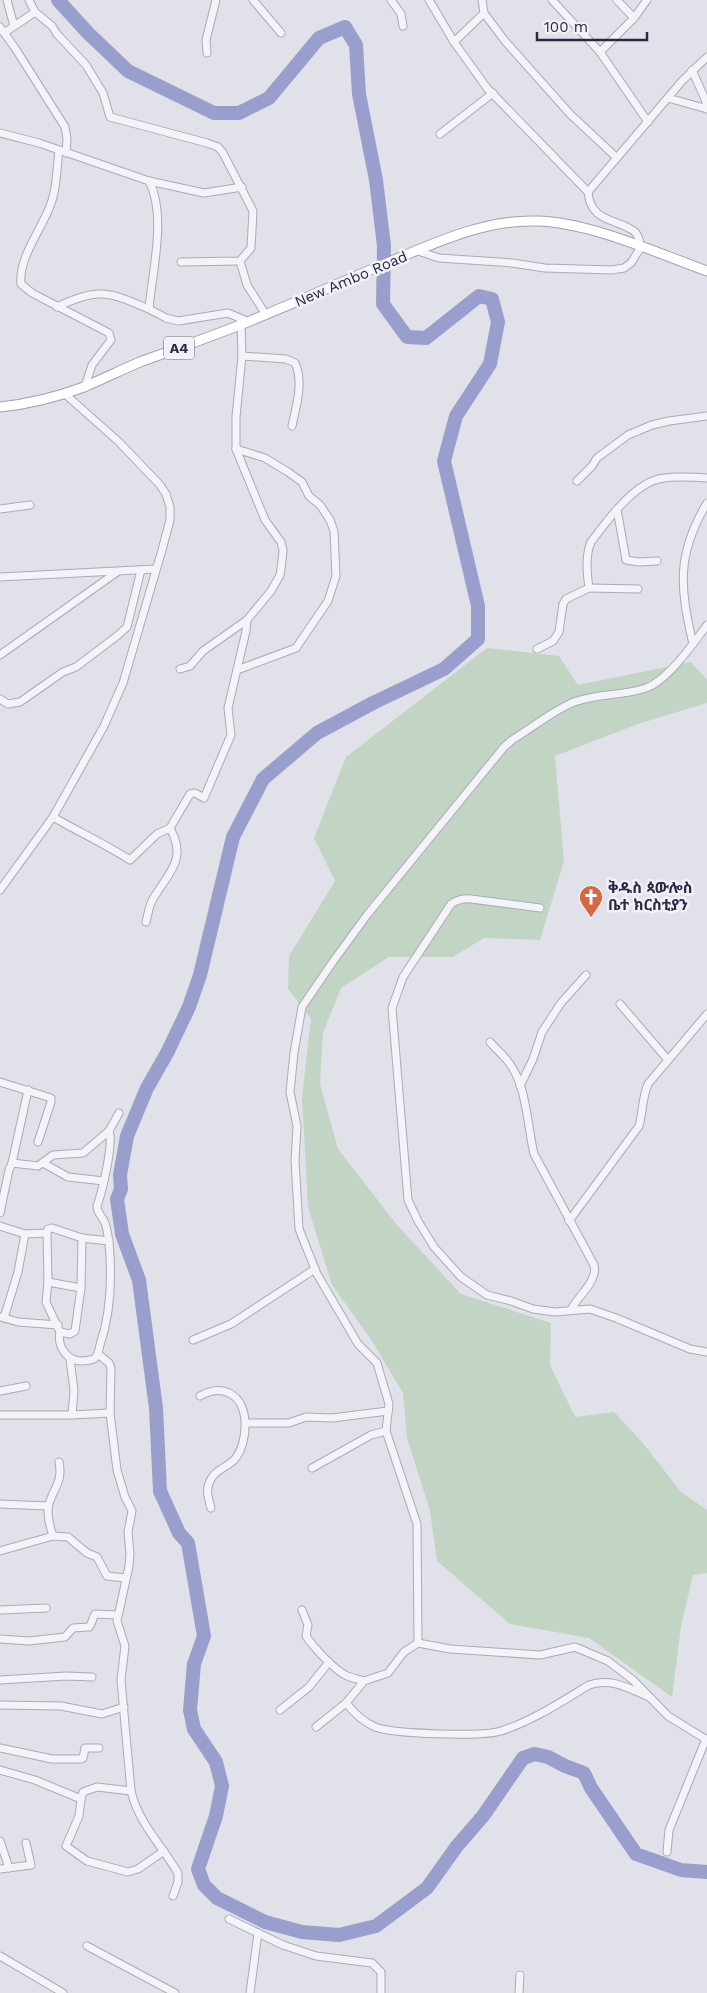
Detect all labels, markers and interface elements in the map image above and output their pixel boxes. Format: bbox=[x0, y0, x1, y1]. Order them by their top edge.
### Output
scale bar bbox=[537, 10, 647, 42]
text: 100 m bbox=[544, 18, 588, 36]
street label: New Ambo Road bbox=[292, 247, 410, 311]
road number: A4 bbox=[164, 336, 194, 359]
place label: ቅዱስ ጳውሎስ ቤተ ክርስቲያን bbox=[608, 879, 692, 914]
church icon: ቅዱስ ጳውሎስ ቤተ ክርስቲያን bbox=[578, 884, 604, 918]

